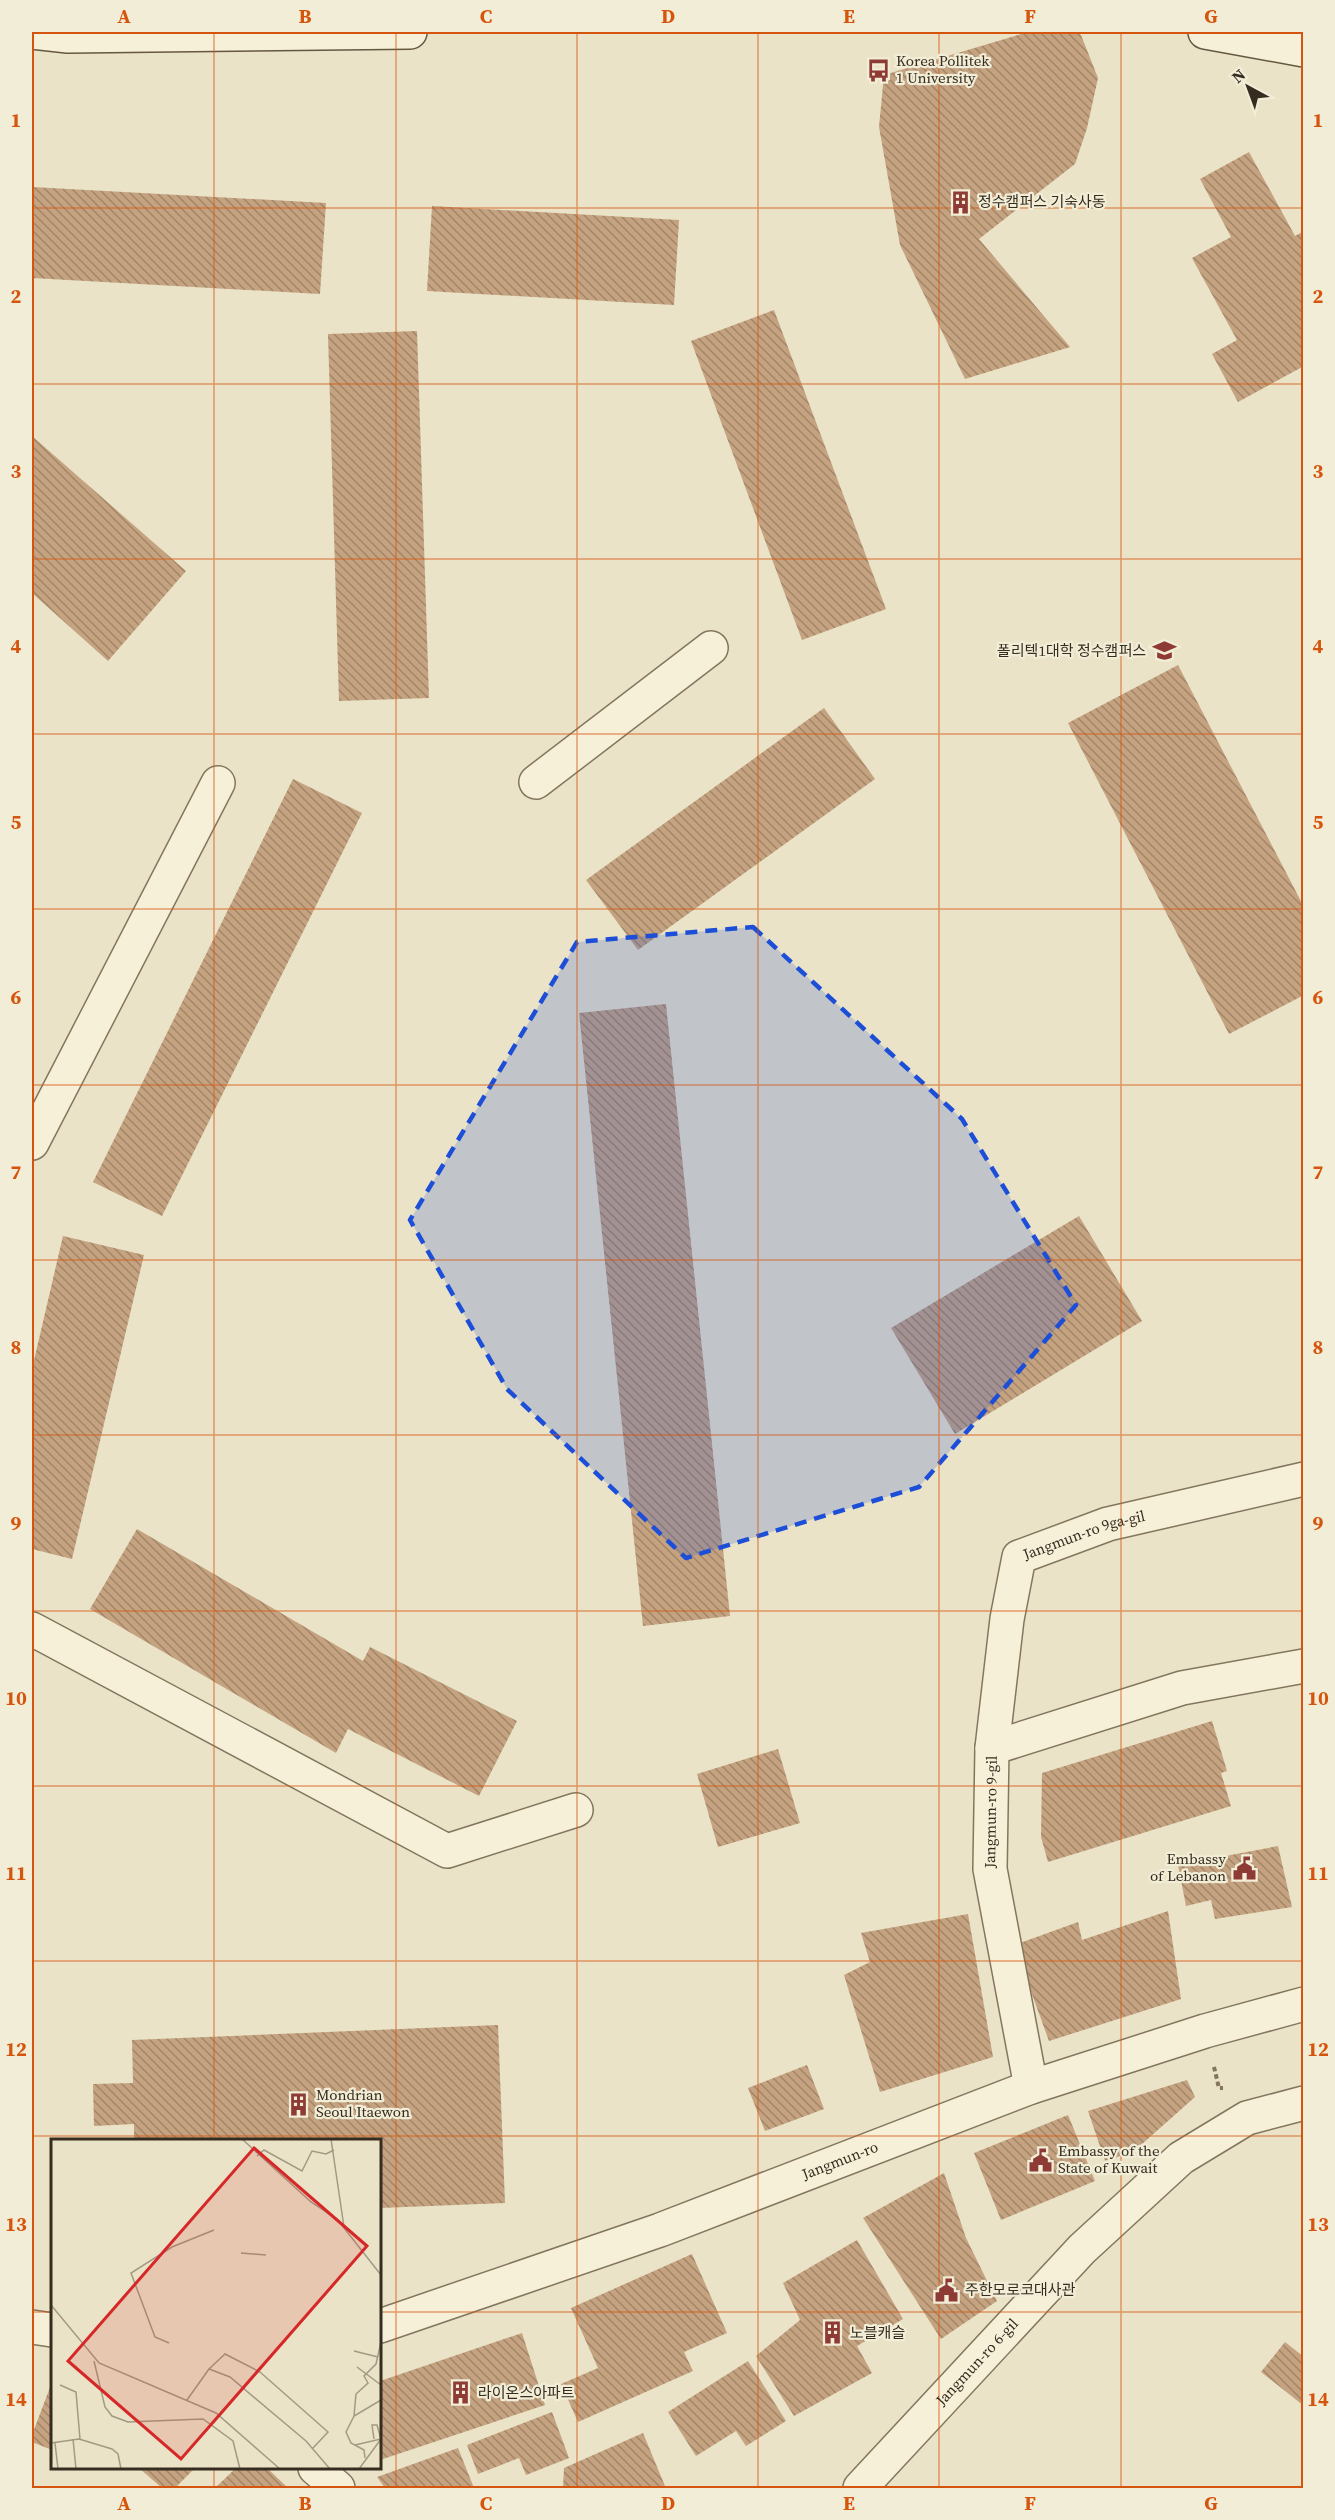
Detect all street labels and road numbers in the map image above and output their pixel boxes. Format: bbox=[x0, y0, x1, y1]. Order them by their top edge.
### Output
street label: Jangmun-ro 9ga-gil bbox=[1019, 1505, 1148, 1565]
street label: Jangmun-ro 9-gil bbox=[979, 1755, 1002, 1869]
street label: Jangmun-ro bbox=[798, 2136, 881, 2185]
street label: Jangmun-ro 6-gil bbox=[930, 2313, 1023, 2411]

